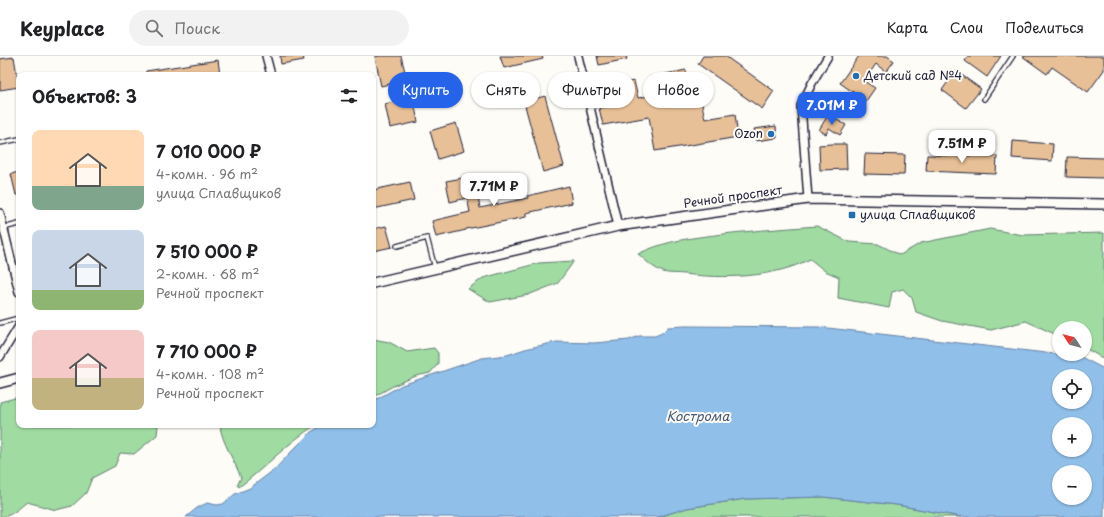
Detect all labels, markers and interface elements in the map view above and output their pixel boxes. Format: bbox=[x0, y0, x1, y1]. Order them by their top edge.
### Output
search box bbox=[129, 10, 409, 46]
text: Keyplace bbox=[20, 14, 105, 42]
text: Поиск bbox=[175, 16, 220, 39]
icon: search bbox=[143, 17, 165, 39]
text: Карта bbox=[887, 17, 928, 38]
text: Слои bbox=[950, 17, 983, 38]
text: Поделиться bbox=[1005, 17, 1084, 38]
place label: Детский сад №4 bbox=[863, 66, 962, 84]
marker: Детский сад №4 bbox=[851, 71, 861, 81]
chip: Купить bbox=[388, 72, 463, 108]
chip: Снять bbox=[471, 72, 540, 108]
chip: Фильтры bbox=[548, 72, 635, 108]
chip: Новое bbox=[643, 72, 714, 108]
text: Объектов: 3 bbox=[32, 83, 137, 109]
icon: filters bbox=[338, 85, 360, 107]
pin: 7.01M ₽ bbox=[795, 92, 869, 126]
text: 7.01M ₽ bbox=[806, 95, 858, 114]
place label: Ozon bbox=[734, 124, 763, 142]
marker: Ozon bbox=[766, 129, 776, 139]
pin: 7.51M ₽ bbox=[925, 130, 999, 164]
text: 7.51M ₽ bbox=[937, 133, 987, 152]
text: 7 010 000 ₽ bbox=[156, 138, 261, 164]
icon: home bbox=[64, 146, 112, 194]
text: 4-комн. · 96 m² bbox=[156, 164, 258, 183]
pin: 7.71M ₽ bbox=[457, 173, 531, 207]
text: 7.71M ₽ bbox=[469, 176, 519, 195]
street label: Речной проспект bbox=[682, 180, 783, 212]
text: улица Сплавщиков bbox=[156, 183, 281, 202]
place label: улица Сплавщиков bbox=[860, 205, 976, 223]
marker: улица Сплавщиков bbox=[847, 210, 857, 220]
text: 7 510 000 ₽ bbox=[156, 238, 258, 264]
icon: home bbox=[64, 246, 112, 294]
text: 2-комн. · 68 m² bbox=[156, 264, 260, 283]
text: Речной проспект bbox=[156, 283, 264, 302]
north arrow bbox=[1052, 321, 1092, 361]
map controls bbox=[1052, 321, 1092, 505]
text: 7 710 000 ₽ bbox=[156, 338, 257, 364]
icon: home bbox=[64, 346, 112, 394]
text: 4-комн. · 108 m² bbox=[156, 364, 264, 383]
button: locate bbox=[1052, 369, 1092, 409]
text: Речной проспект bbox=[156, 383, 264, 402]
water label: Кострома bbox=[667, 406, 730, 425]
button: + bbox=[1052, 417, 1092, 457]
button: − bbox=[1052, 465, 1092, 505]

